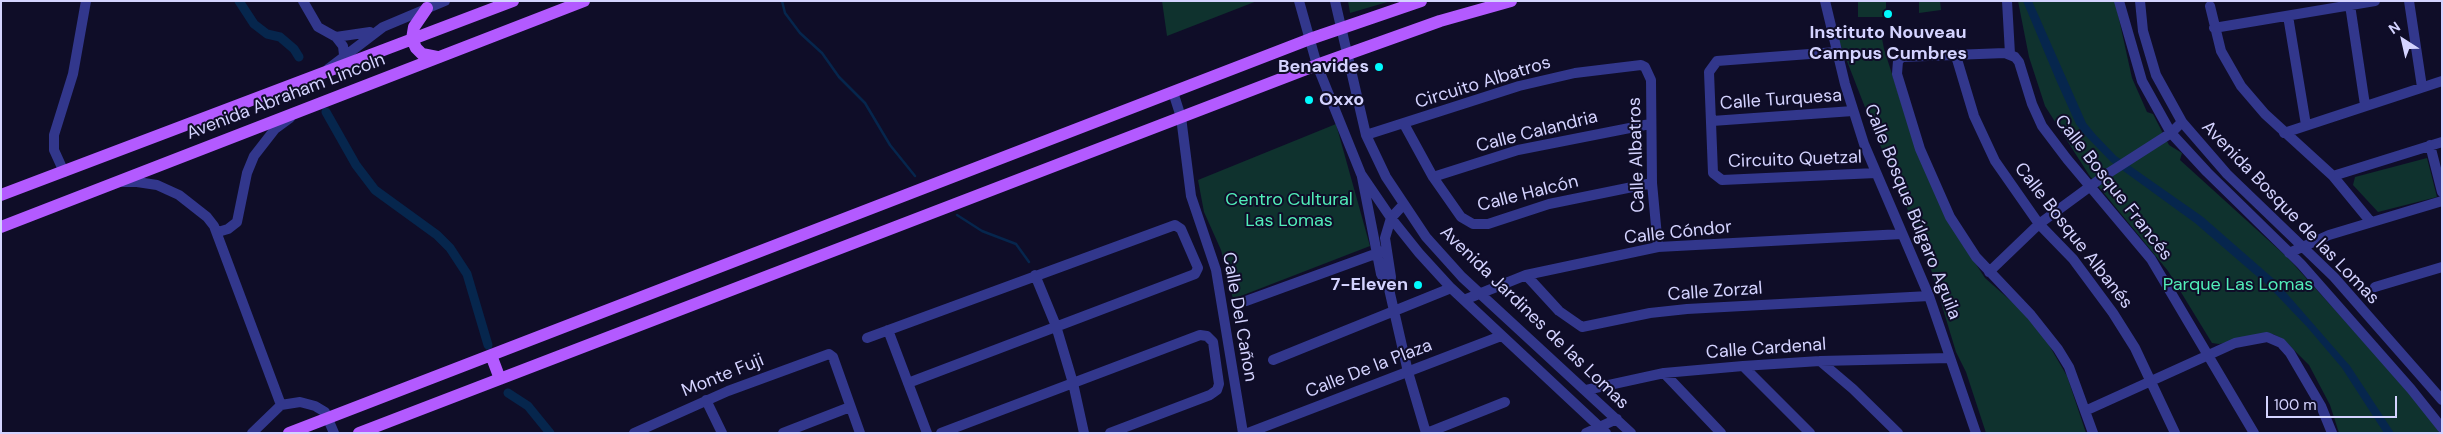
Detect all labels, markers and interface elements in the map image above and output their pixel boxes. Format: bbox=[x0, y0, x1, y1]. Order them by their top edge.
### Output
marker: Instituto Nouveau Campus Cumbres bbox=[1882, 8, 1894, 20]
north arrow bbox=[2378, 15, 2428, 65]
text: N bbox=[2385, 17, 2404, 38]
place label: Instituto Nouveau Campus Cumbres bbox=[1809, 22, 1967, 64]
street label: Avenida Abraham Lincoln bbox=[184, 49, 388, 145]
street label: Circuito Albatros bbox=[1413, 52, 1553, 114]
place label: Benavides bbox=[1278, 56, 1369, 78]
marker: Benavides bbox=[1373, 61, 1385, 73]
street label: Calle Turquesa bbox=[1719, 85, 1843, 115]
place label: Oxxo bbox=[1319, 89, 1364, 111]
marker: Oxxo bbox=[1303, 94, 1315, 106]
street label: Calle Albatros bbox=[1624, 97, 1650, 213]
street label: Calle Bosque Búlgaro Aguila bbox=[1859, 101, 1965, 323]
street label: Calle Calandria bbox=[1474, 106, 1600, 158]
street label: Calle Bosque Francés bbox=[2049, 111, 2177, 265]
street label: Avenida Bosque de las Lomas bbox=[2197, 117, 2383, 309]
street label: Circuito Quetzal bbox=[1728, 147, 1862, 173]
street label: Calle Bosque Albanés bbox=[2009, 159, 2137, 313]
street label: Calle Halcón bbox=[1475, 171, 1581, 217]
park label: Centro Cultural Las Lomas bbox=[1225, 189, 1353, 232]
street label: Calle Cóndor bbox=[1623, 217, 1733, 249]
street label: Avenida Jardines de las Lomas bbox=[1435, 222, 1633, 414]
street label: Calle Del Cañon bbox=[1217, 251, 1261, 383]
place label: 7-Eleven bbox=[1331, 274, 1408, 296]
park label: Parque Las Lomas bbox=[2163, 274, 2313, 296]
street label: Calle Zorzal bbox=[1667, 278, 1763, 306]
marker: 7-Eleven bbox=[1412, 279, 1424, 291]
street label: Calle Cardenal bbox=[1705, 334, 1827, 364]
street label: Calle De la Plaza bbox=[1303, 335, 1435, 403]
street label: Monte Fuji bbox=[679, 350, 767, 402]
scale bar bbox=[2268, 386, 2399, 418]
text: 100 m bbox=[2274, 395, 2317, 415]

